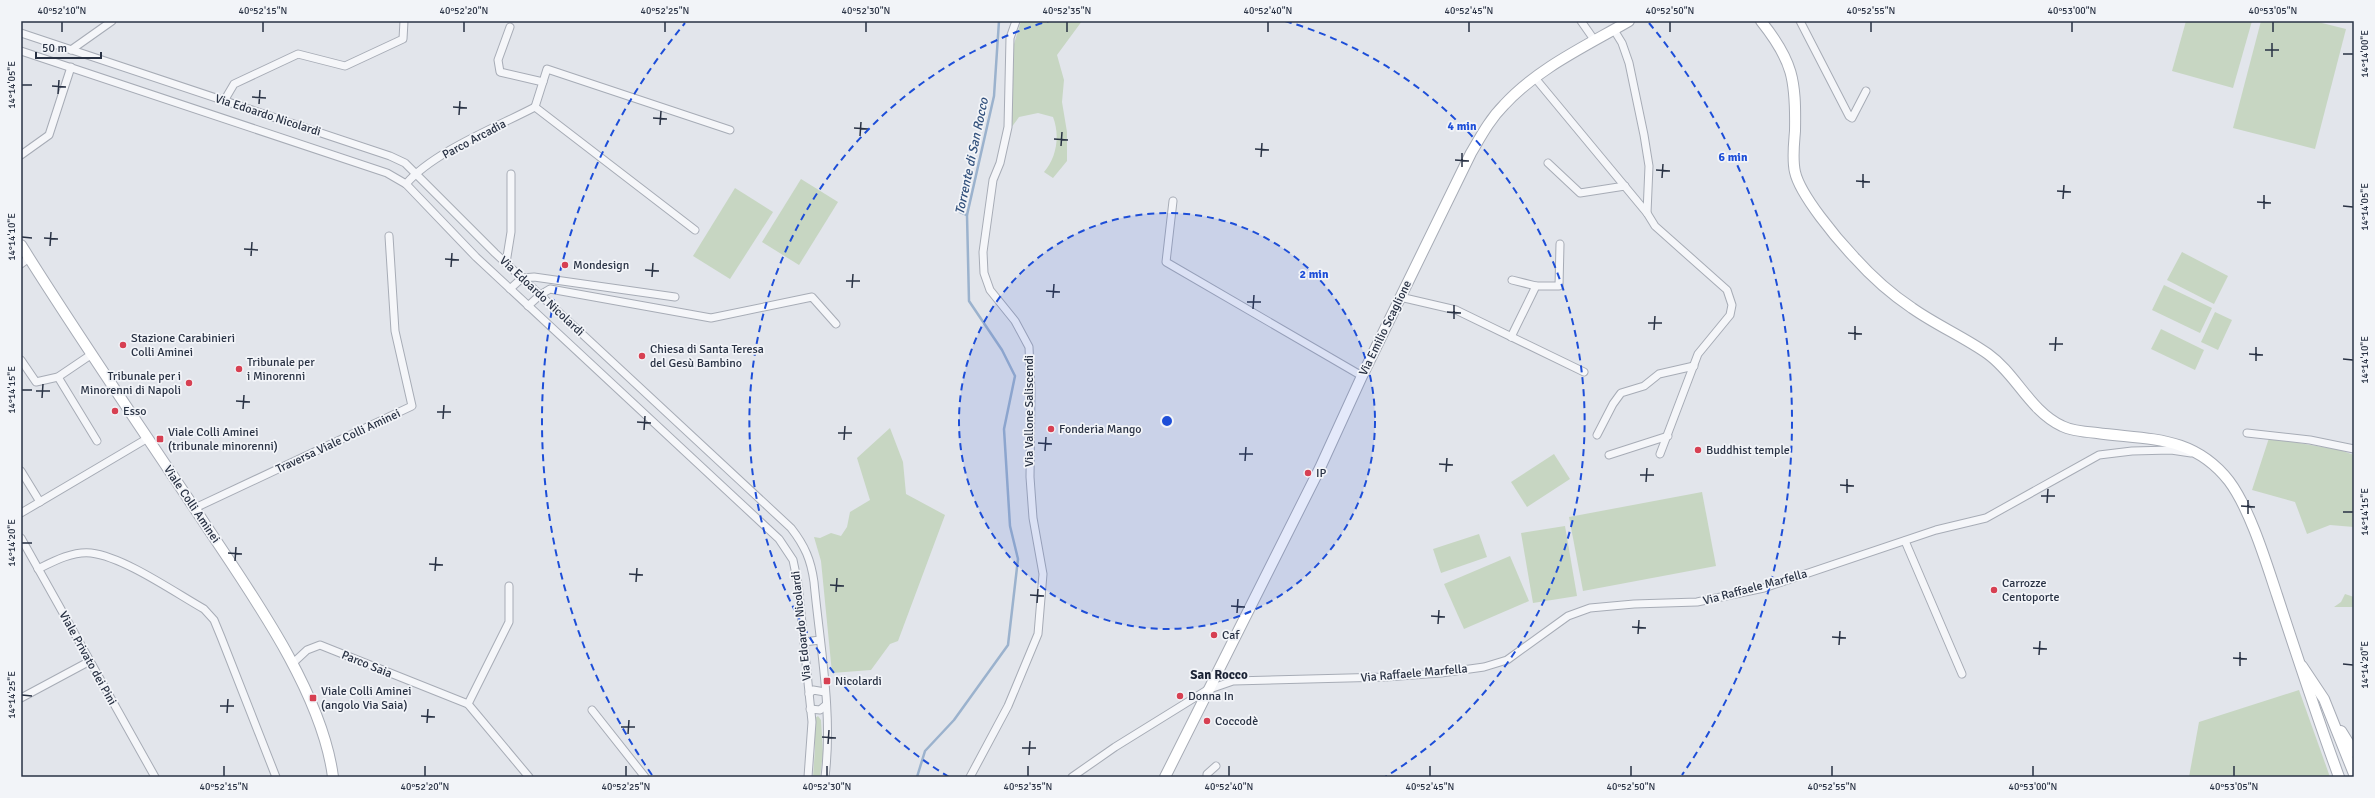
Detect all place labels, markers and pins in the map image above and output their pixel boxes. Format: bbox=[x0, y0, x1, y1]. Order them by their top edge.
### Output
place label: Mondesign bbox=[573, 258, 629, 273]
marker: Mondesign bbox=[560, 260, 570, 270]
place label: Stazione Carabinieri Colli Aminei bbox=[131, 331, 235, 360]
marker: Stazione Carabinieri Colli Aminei bbox=[118, 340, 128, 350]
place label: Chiesa di Santa Teresa del Gesù Bambino bbox=[650, 342, 764, 371]
marker: Chiesa di Santa Teresa del Gesù Bambino bbox=[637, 351, 647, 361]
place label: Tribunale per i Minorenni bbox=[247, 355, 315, 384]
marker: Tribunale per i Minorenni bbox=[234, 364, 244, 374]
place label: Tribunale per i Minorenni di Napoli bbox=[80, 369, 181, 398]
marker: Tribunale per i Minorenni di Napoli bbox=[184, 378, 194, 388]
place label: Esso bbox=[123, 404, 147, 419]
marker: Esso bbox=[110, 406, 120, 416]
centre of rings bbox=[1160, 414, 1174, 428]
place label: Fonderia Mango bbox=[1059, 422, 1142, 437]
marker: Fonderia Mango bbox=[1046, 424, 1056, 434]
place label: Viale Colli Aminei (tribunale minorenni) bbox=[168, 425, 278, 454]
marker: Viale Colli Aminei (tribunale minorenni) bbox=[155, 434, 165, 444]
place label: Buddhist temple bbox=[1706, 443, 1790, 458]
marker: Buddhist temple bbox=[1693, 445, 1703, 455]
place label: IP bbox=[1316, 466, 1327, 481]
marker: IP bbox=[1303, 468, 1313, 478]
place label: Carrozze Centoporte bbox=[2002, 576, 2059, 605]
marker: Carrozze Centoporte bbox=[1989, 585, 1999, 595]
place label: Caf bbox=[1222, 628, 1240, 643]
marker: Caf bbox=[1209, 630, 1219, 640]
place label: Nicolardi bbox=[835, 674, 882, 689]
marker: Nicolardi bbox=[822, 676, 832, 686]
place label: Viale Colli Aminei (angolo Via Saia) bbox=[321, 684, 411, 713]
place label: Donna In bbox=[1188, 689, 1234, 704]
marker: Donna In bbox=[1175, 691, 1185, 701]
marker: Viale Colli Aminei (angolo Via Saia) bbox=[308, 693, 318, 703]
place label: Coccodè bbox=[1215, 714, 1258, 729]
marker: Coccodè bbox=[1202, 716, 1212, 726]

